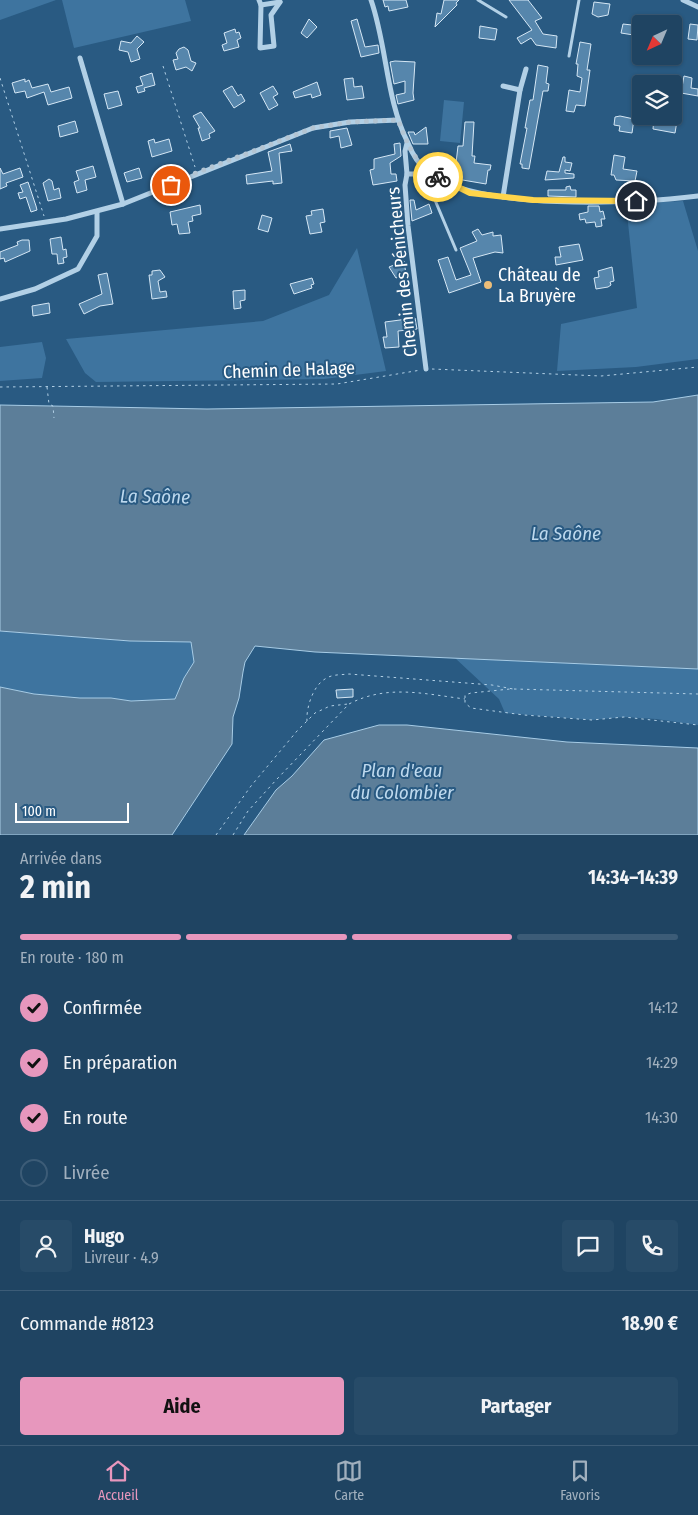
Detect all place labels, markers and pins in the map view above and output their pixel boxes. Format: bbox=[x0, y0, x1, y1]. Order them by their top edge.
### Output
pin bbox=[150, 164, 192, 206]
pin bbox=[615, 180, 657, 222]
place label: Château de La Bruyère bbox=[498, 264, 581, 307]
marker: Château de La Bruyère bbox=[482, 279, 494, 291]

